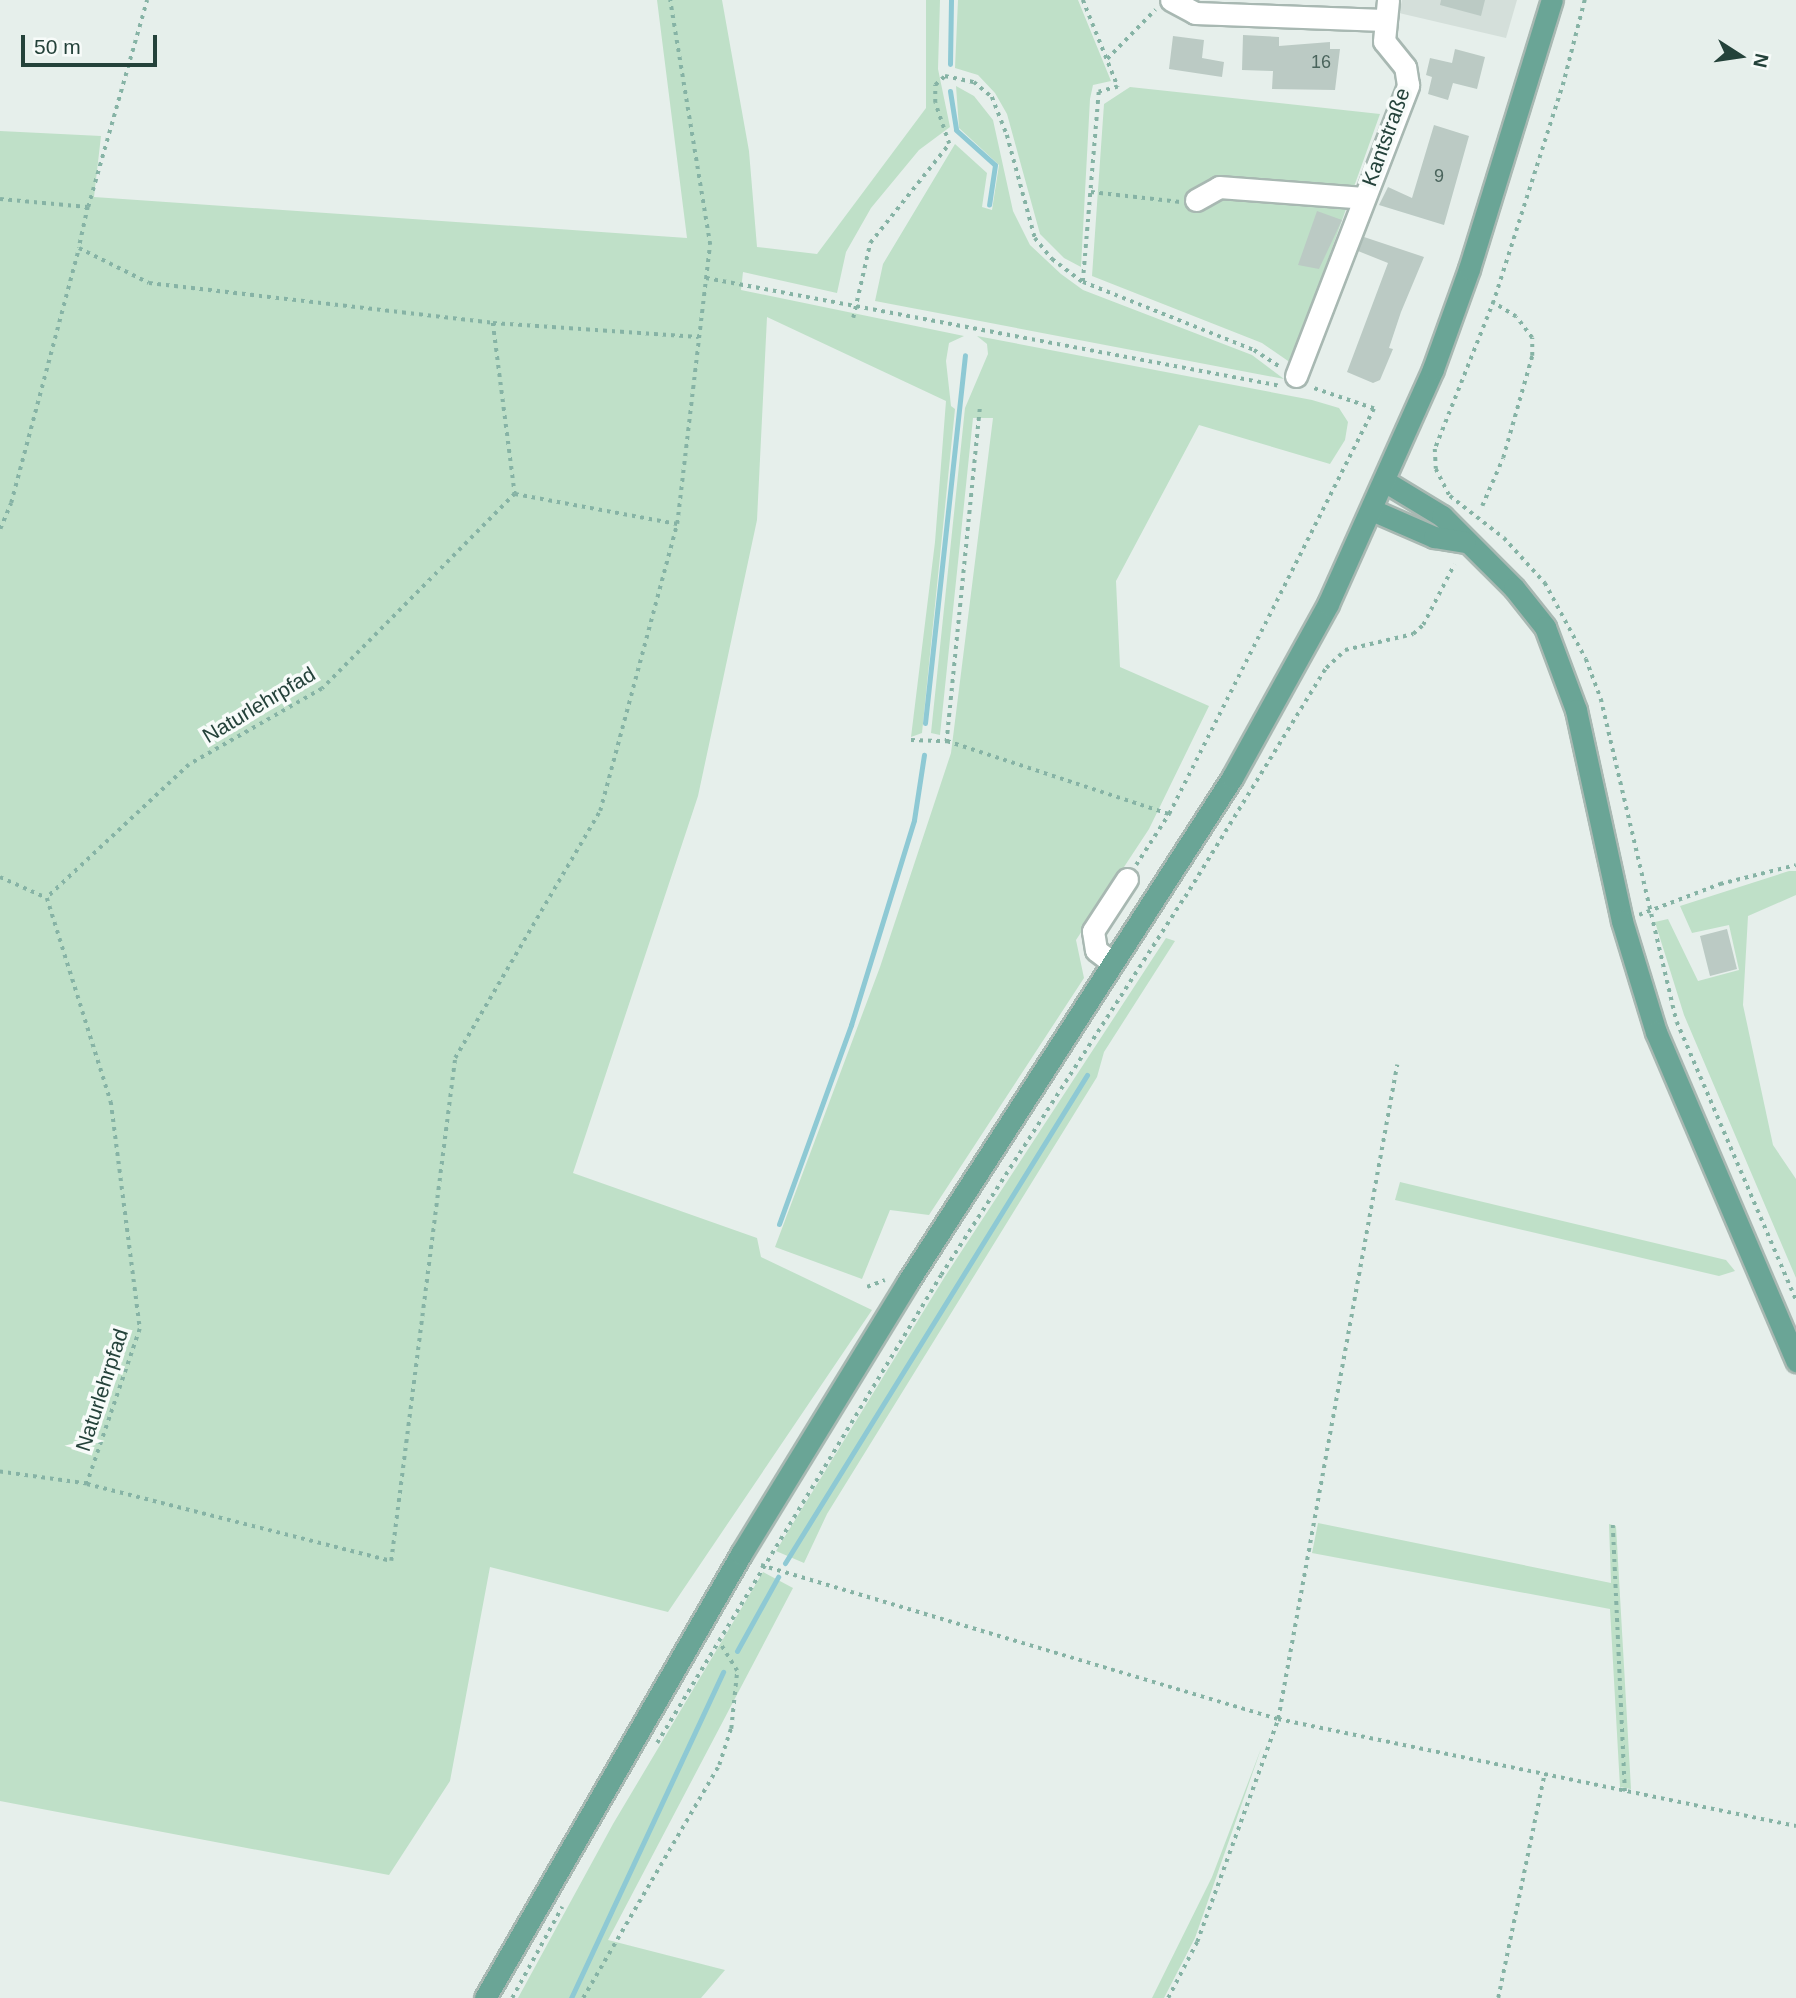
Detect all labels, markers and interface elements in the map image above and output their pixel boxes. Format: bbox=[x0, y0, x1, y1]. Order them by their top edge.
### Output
scale bar bbox=[24, 21, 161, 65]
north arrow bbox=[1705, 21, 1775, 91]
text: 50 m bbox=[34, 35, 81, 58]
house number: 16 bbox=[1311, 51, 1331, 73]
text: N bbox=[1749, 52, 1773, 69]
street label: Kantstraße bbox=[1357, 84, 1415, 190]
house number: 9 bbox=[1434, 165, 1444, 187]
street label: Naturlehrpfad bbox=[198, 661, 320, 749]
street label: Naturlehrpfad bbox=[70, 1326, 134, 1454]

